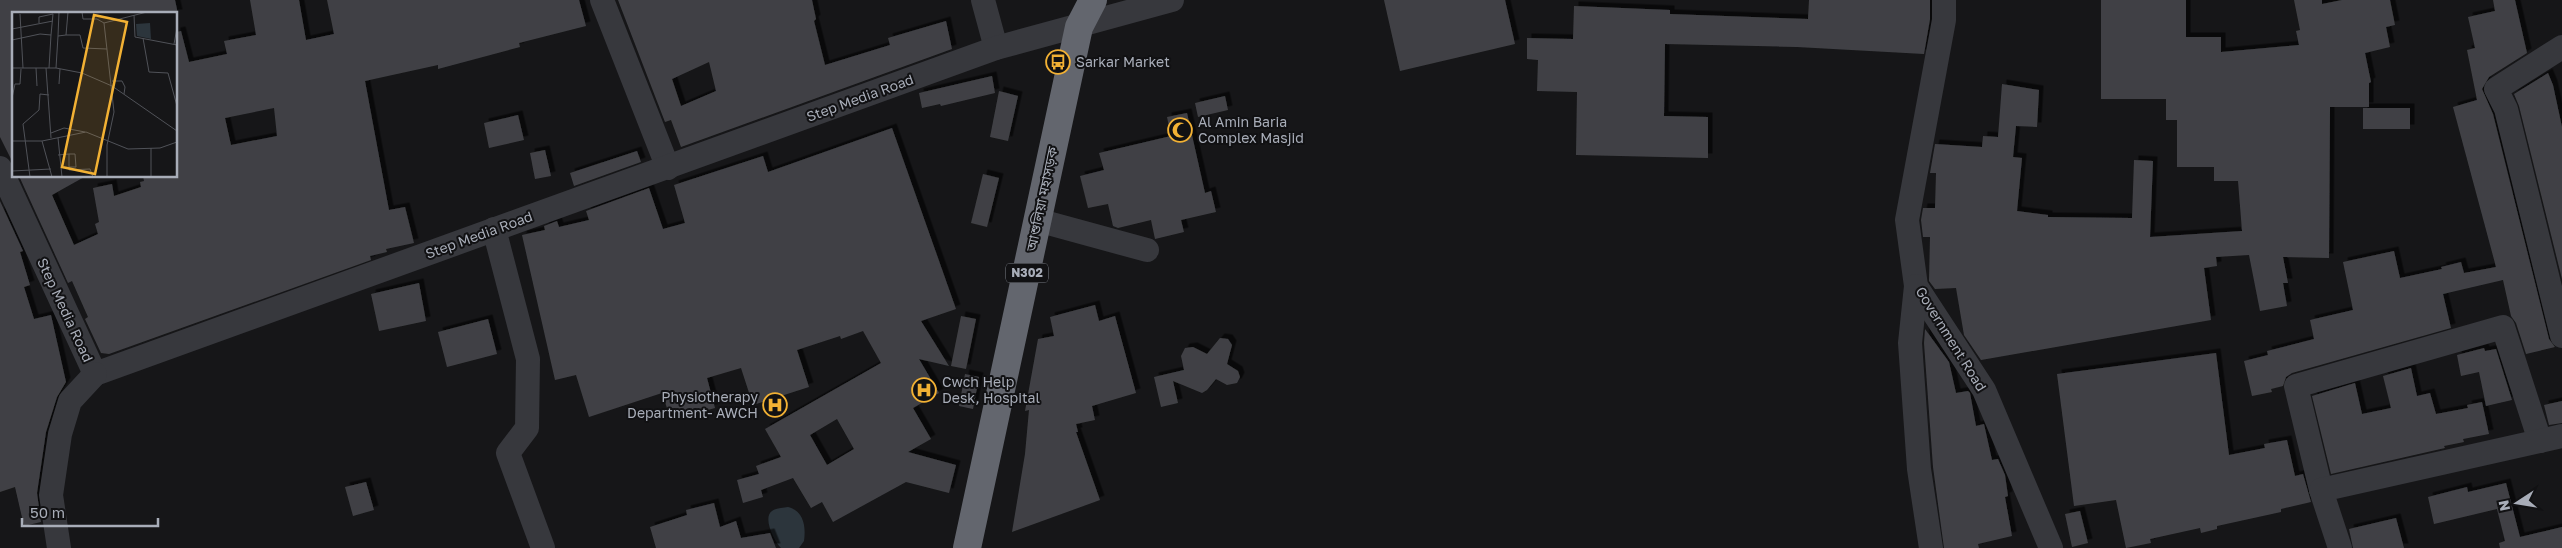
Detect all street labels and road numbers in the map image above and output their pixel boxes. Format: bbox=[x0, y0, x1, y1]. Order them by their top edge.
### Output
street label: Step Media Road bbox=[804, 70, 916, 125]
street label: আশুলিয়া মহাসড়ক bbox=[1022, 144, 1061, 254]
street label: Step Media Road bbox=[423, 207, 535, 262]
street label: Step Media Road bbox=[34, 255, 97, 364]
road number: N302 bbox=[1006, 264, 1048, 282]
street label: Government Road bbox=[1912, 283, 1990, 394]

